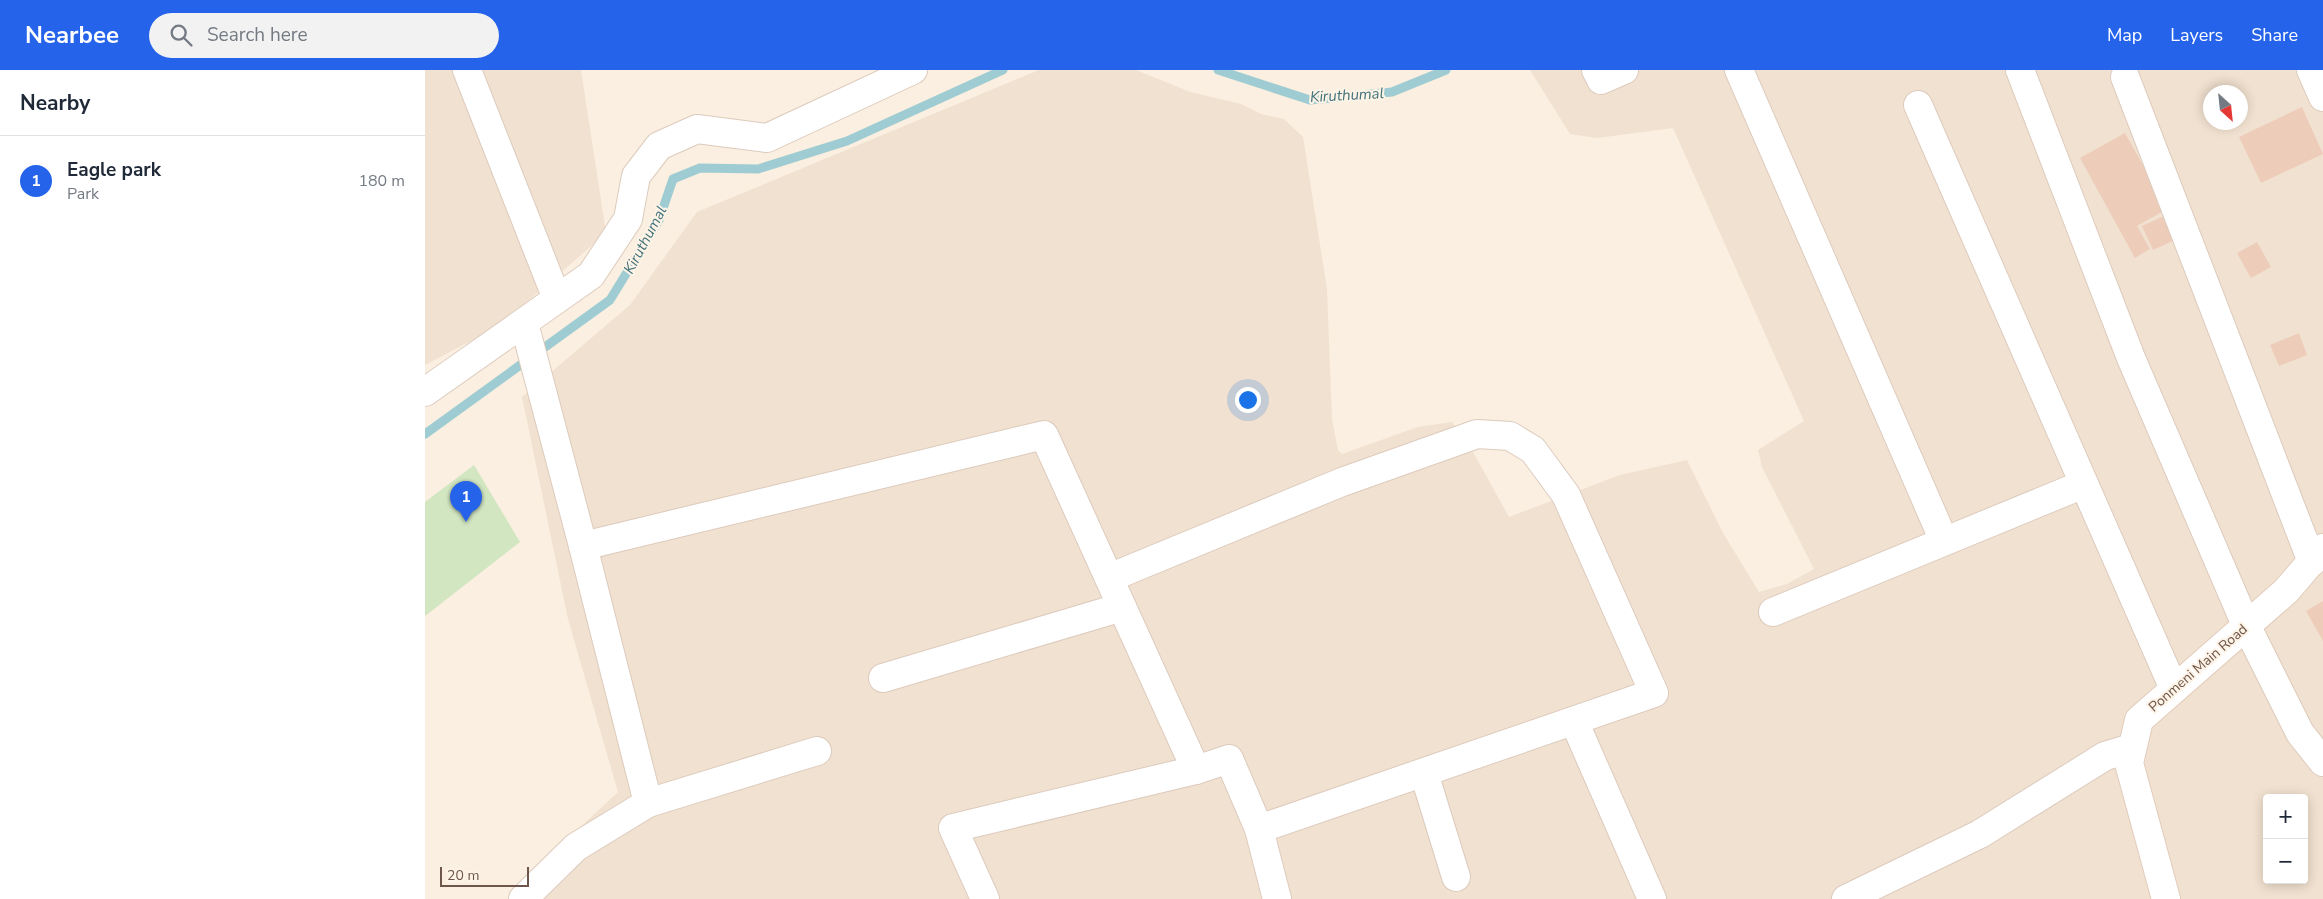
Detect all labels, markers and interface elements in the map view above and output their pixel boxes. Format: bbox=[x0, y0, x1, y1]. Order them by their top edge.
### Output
search box bbox=[149, 13, 499, 58]
text: Nearbee bbox=[25, 19, 119, 51]
icon: search bbox=[167, 21, 195, 49]
text: Search here bbox=[207, 22, 308, 48]
text: Map bbox=[2107, 23, 2142, 47]
text: Layers bbox=[2170, 23, 2223, 47]
text: Share bbox=[2251, 23, 2298, 47]
water label: Kiruthumal bbox=[1309, 83, 1385, 107]
north arrow bbox=[2203, 85, 2248, 130]
text: Nearby bbox=[20, 89, 90, 117]
text: Eagle park bbox=[67, 157, 161, 183]
text: 1 bbox=[31, 170, 41, 192]
text: 180 m bbox=[358, 170, 405, 192]
text: Park bbox=[67, 183, 99, 205]
water label: Kiruthumal bbox=[619, 203, 671, 277]
your location bbox=[1235, 387, 1261, 413]
pin: 1 bbox=[450, 481, 482, 522]
street label: Ponmeni Main Road bbox=[2144, 620, 2252, 716]
map controls bbox=[2263, 794, 2308, 884]
button: + bbox=[2263, 794, 2308, 839]
button: − bbox=[2263, 839, 2308, 884]
scale bar bbox=[440, 864, 529, 887]
text: 20 m bbox=[447, 866, 479, 885]

